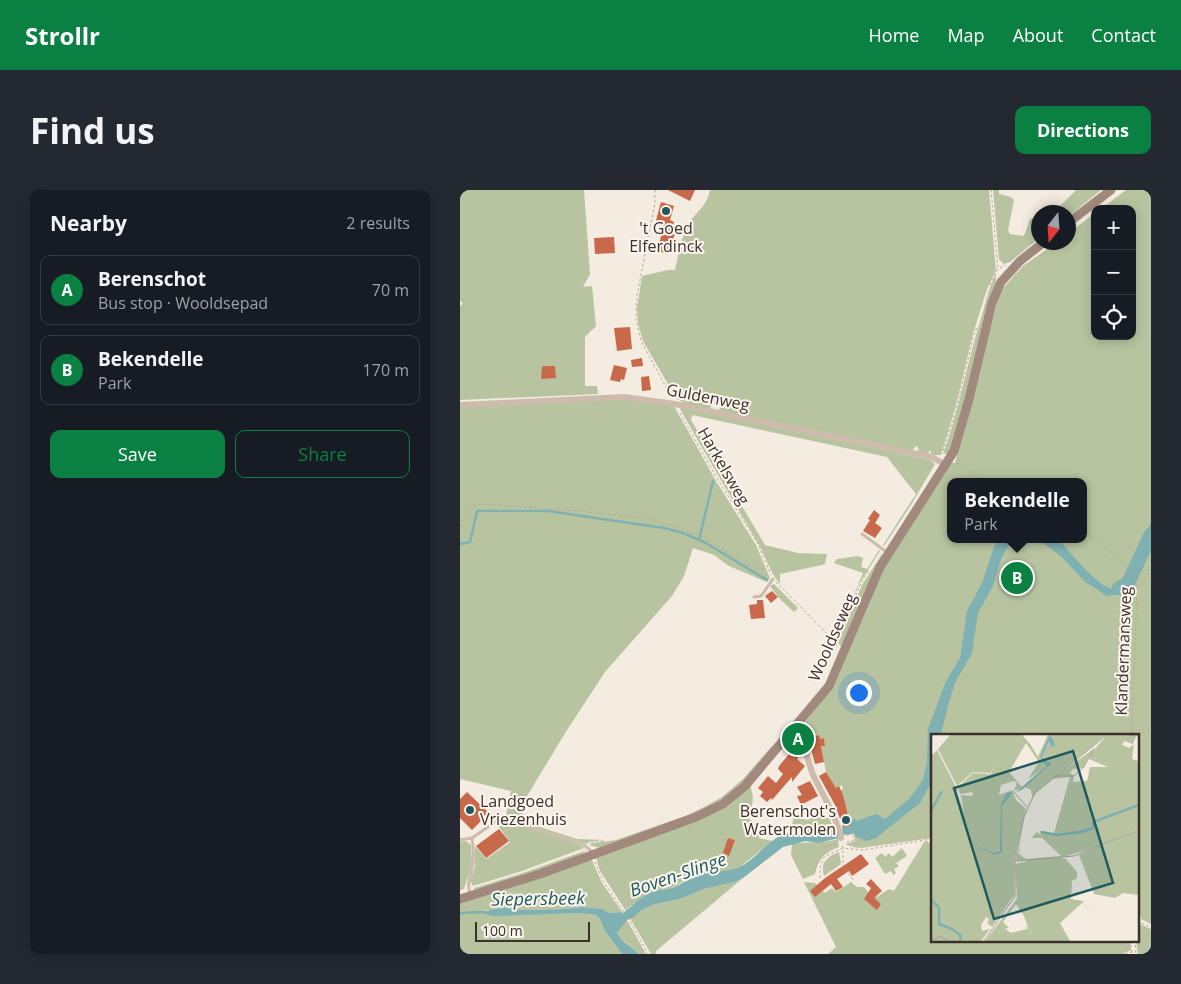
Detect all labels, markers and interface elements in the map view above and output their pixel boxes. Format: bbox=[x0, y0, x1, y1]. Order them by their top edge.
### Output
text: Strollr bbox=[25, 19, 100, 52]
text: Home bbox=[869, 23, 919, 47]
text: Map bbox=[947, 23, 985, 47]
text: About bbox=[1013, 23, 1063, 47]
text: Contact bbox=[1091, 23, 1156, 47]
button: Directions bbox=[1015, 106, 1151, 154]
text: Find us bbox=[30, 107, 155, 154]
marker: 't Goed Elferdinck bbox=[660, 205, 672, 217]
north arrow bbox=[1031, 205, 1076, 250]
map controls bbox=[1091, 205, 1136, 340]
button: + bbox=[1091, 205, 1136, 250]
text: Nearby bbox=[50, 209, 127, 237]
text: 2 results bbox=[346, 212, 410, 234]
place label: 't Goed Elferdinck bbox=[629, 217, 703, 257]
button: − bbox=[1091, 250, 1136, 295]
text: Berenschot bbox=[98, 266, 206, 292]
text: A bbox=[61, 279, 73, 301]
text: 70 m bbox=[372, 279, 409, 301]
text: Bus stop · Wooldsepad bbox=[98, 292, 268, 314]
button: locate bbox=[1091, 295, 1136, 340]
text: Bekendelle bbox=[98, 346, 204, 372]
text: B bbox=[62, 359, 72, 381]
text: 170 m bbox=[363, 359, 409, 381]
text: Park bbox=[98, 372, 131, 394]
street label: Guldenweg bbox=[665, 378, 752, 416]
street label: Harkelsweg bbox=[693, 423, 755, 509]
button: Save bbox=[50, 430, 225, 478]
button: Share bbox=[235, 430, 410, 478]
popup bbox=[947, 478, 1087, 543]
text: Bekendelle bbox=[964, 487, 1070, 513]
text: Park bbox=[964, 513, 998, 535]
pin: B bbox=[1001, 559, 1033, 597]
street label: Klandermansweg bbox=[1110, 586, 1136, 716]
street label: Wooldseweg bbox=[803, 589, 861, 685]
your location bbox=[846, 680, 872, 706]
pin: A bbox=[782, 720, 814, 758]
inset map bbox=[931, 734, 1138, 942]
place label: Landgoed Vriezenhuis bbox=[480, 790, 567, 830]
place label: Berenschot's Watermolen bbox=[740, 800, 836, 840]
marker: Landgoed Vriezenhuis bbox=[464, 804, 476, 816]
marker: Berenschot's Watermolen bbox=[840, 814, 852, 826]
water label: Boven-Slinge bbox=[626, 846, 729, 902]
water label: Siepersbeek bbox=[491, 885, 586, 911]
scale bar bbox=[475, 919, 590, 942]
text: 100 m bbox=[482, 921, 523, 940]

